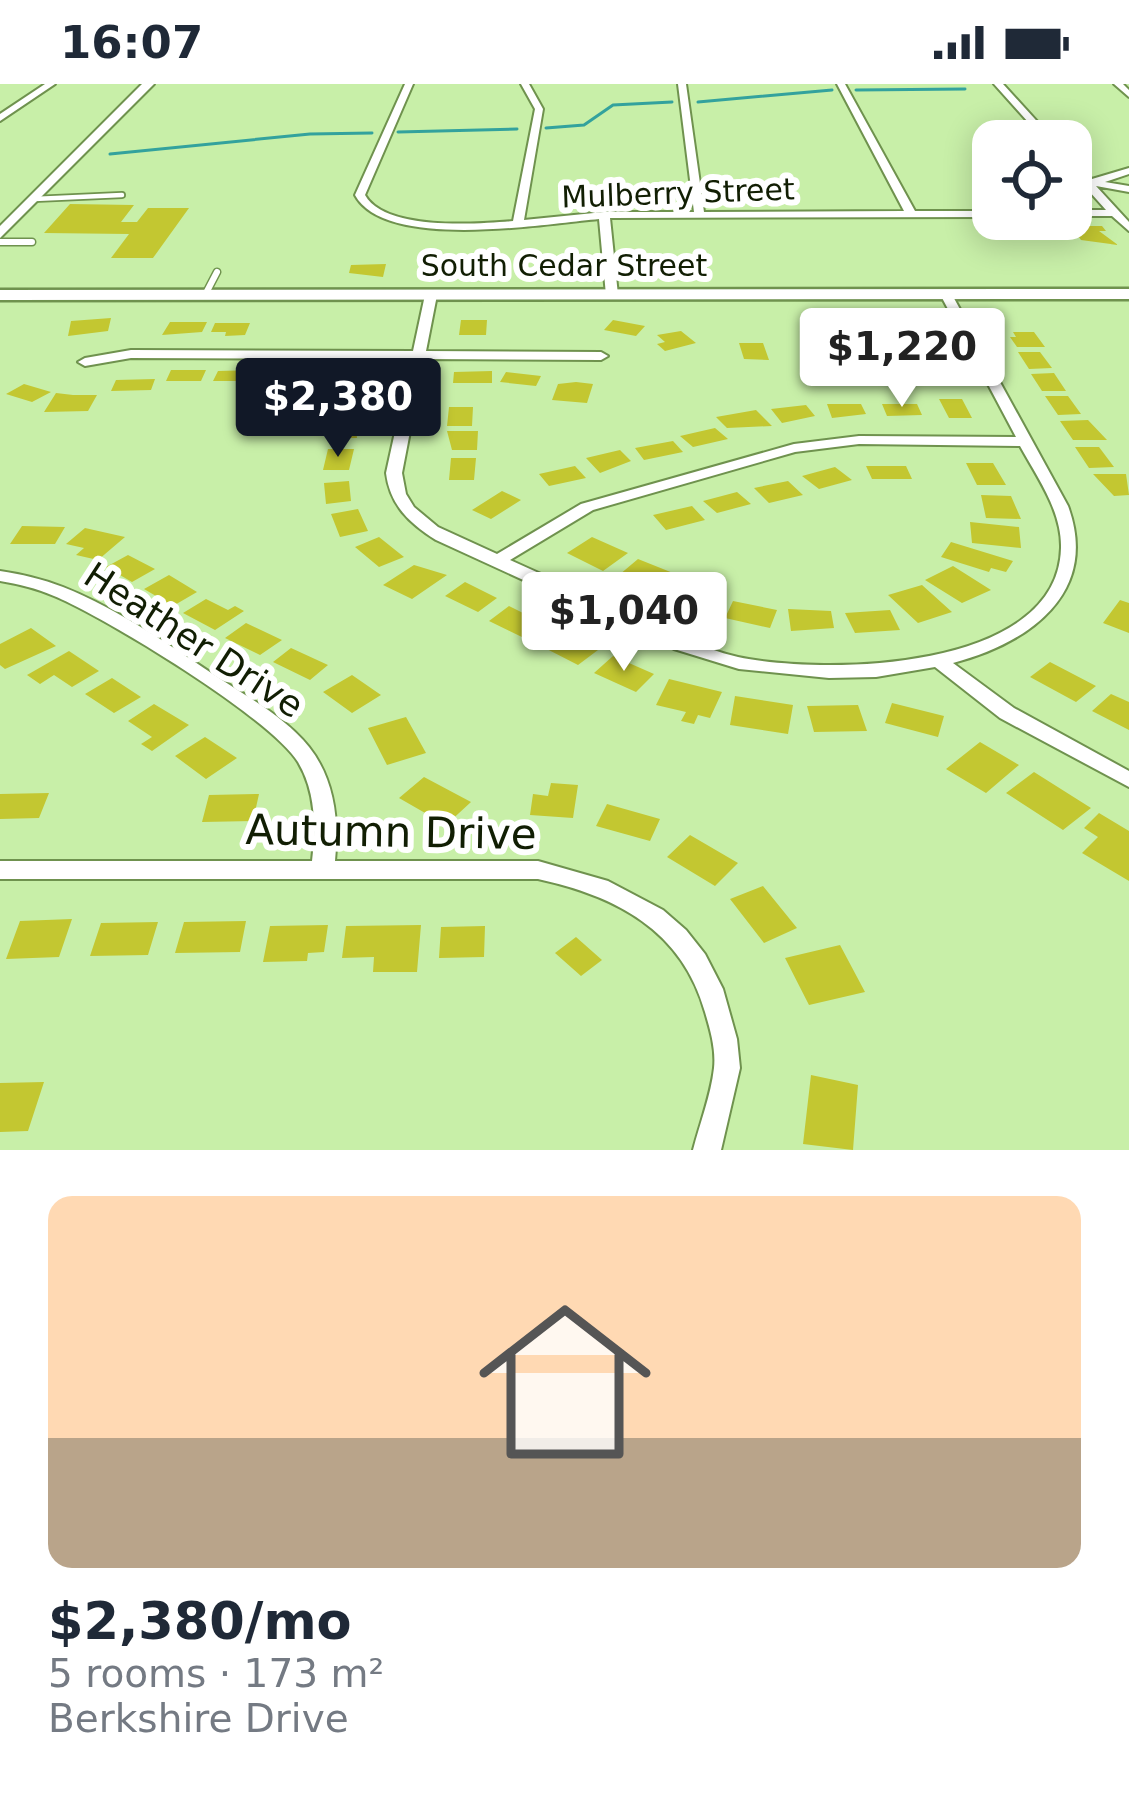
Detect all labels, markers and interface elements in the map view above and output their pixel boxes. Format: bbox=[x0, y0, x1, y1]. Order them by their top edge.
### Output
text: 16:07 bbox=[60, 16, 203, 69]
map controls bbox=[972, 120, 1092, 240]
button: locate bbox=[972, 120, 1092, 240]
street label: Mulberry Street bbox=[561, 171, 795, 215]
street label: South Cedar Street bbox=[421, 248, 708, 283]
pin: $1,220 bbox=[804, 308, 1000, 410]
text: $1,220 bbox=[827, 324, 977, 369]
pin: $2,380 bbox=[240, 358, 436, 460]
text: $2,380 bbox=[263, 374, 413, 419]
street label: Heather Drive bbox=[77, 554, 311, 726]
pin: $1,040 bbox=[526, 572, 722, 674]
text: $1,040 bbox=[549, 588, 699, 633]
street label: Autumn Drive bbox=[245, 805, 537, 859]
icon: home bbox=[457, 1274, 673, 1490]
text: $2,380/mo bbox=[48, 1592, 352, 1651]
text: 5 rooms · 173 m² bbox=[48, 1651, 384, 1696]
text: Berkshire Drive bbox=[48, 1696, 349, 1741]

